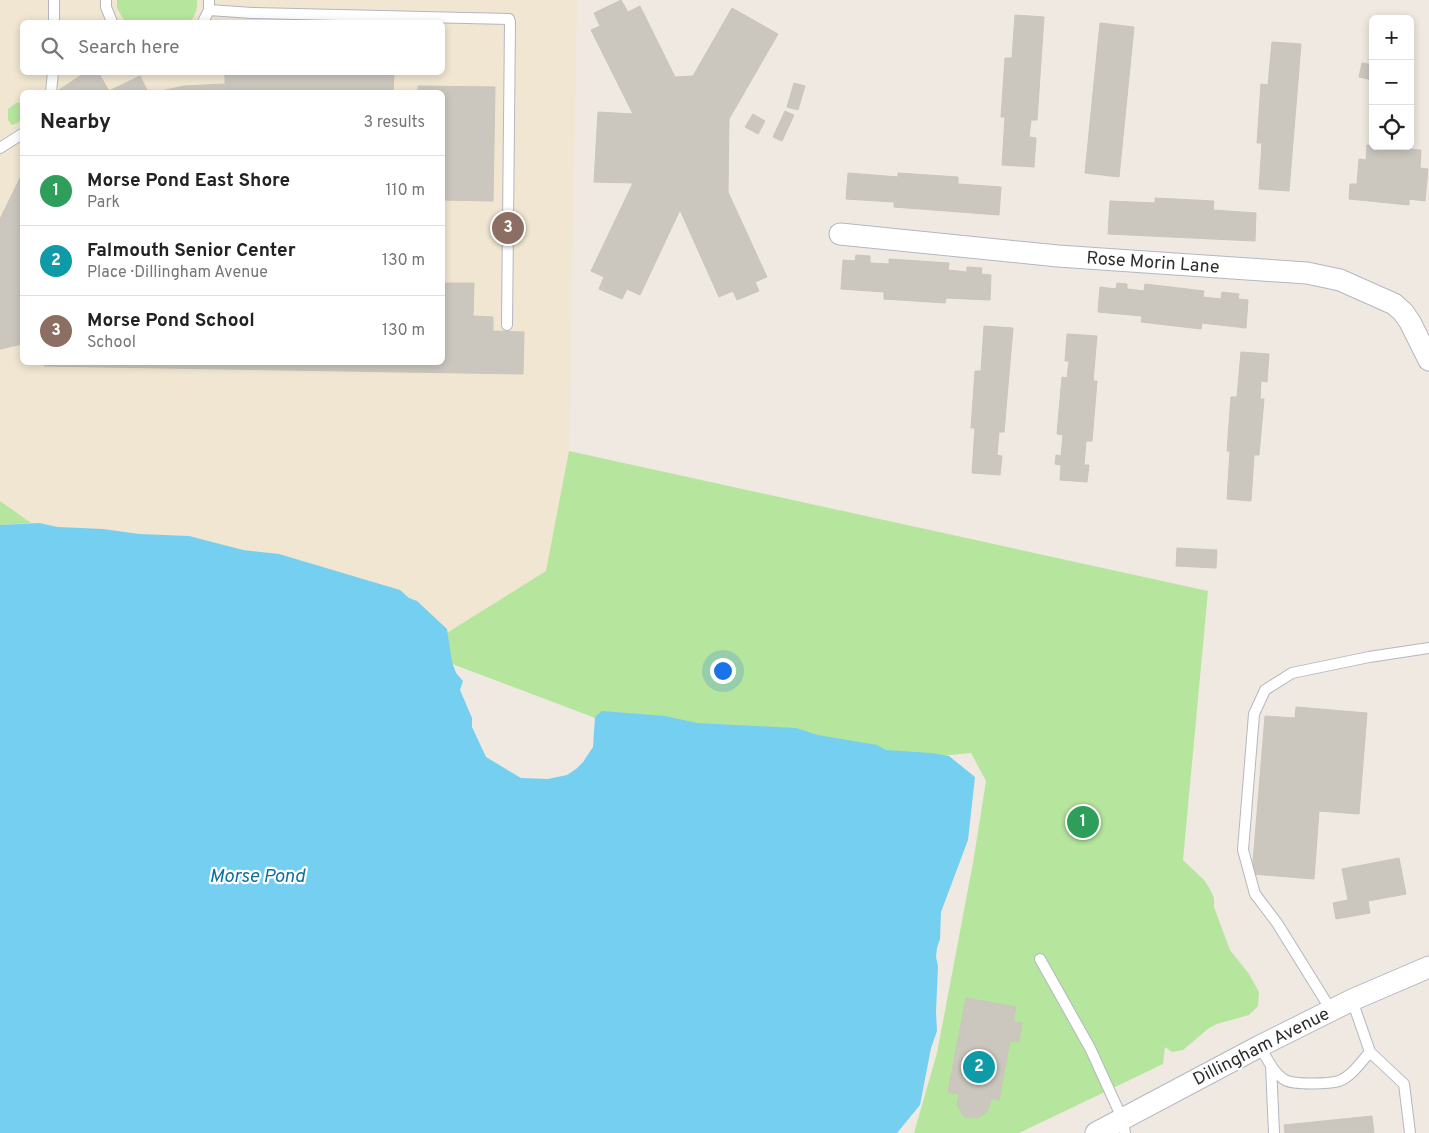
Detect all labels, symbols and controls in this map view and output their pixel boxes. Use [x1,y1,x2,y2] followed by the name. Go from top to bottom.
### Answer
[1369,15,1414,150] map controls
[1369,15,1414,60] button: +
[20,20,445,75] search box
[38,34,66,62] icon: search
[78,36,180,60] text: Search here
[1369,60,1414,105] button: −
[1369,105,1414,150] button: locate
[40,109,111,136] text: Nearby
[363,113,425,133] text: 3 results
[87,169,290,193] text: Morse Pond East Shore
[53,181,59,201] text: 1
[385,181,425,201] text: 110 m
[87,193,120,213] text: Park
[492,209,524,247] pin: 3
[87,239,296,263] text: Falmouth Senior Center
[1085,247,1220,280] street label: Rose Morin Lane
[51,251,61,271] text: 2
[382,251,425,271] text: 130 m
[87,263,268,283] text: Place · Dillingham Avenue
[87,309,255,333] text: Morse Pond School
[51,321,61,341] text: 3
[382,321,425,341] text: 130 m
[87,333,136,353] text: School
[710,658,736,684] your location
[1067,803,1099,841] pin: 1
[209,865,306,889] water label: Morse Pond
[1190,1003,1334,1092] street label: Dillingham Avenue
[963,1048,995,1086] pin: 2

